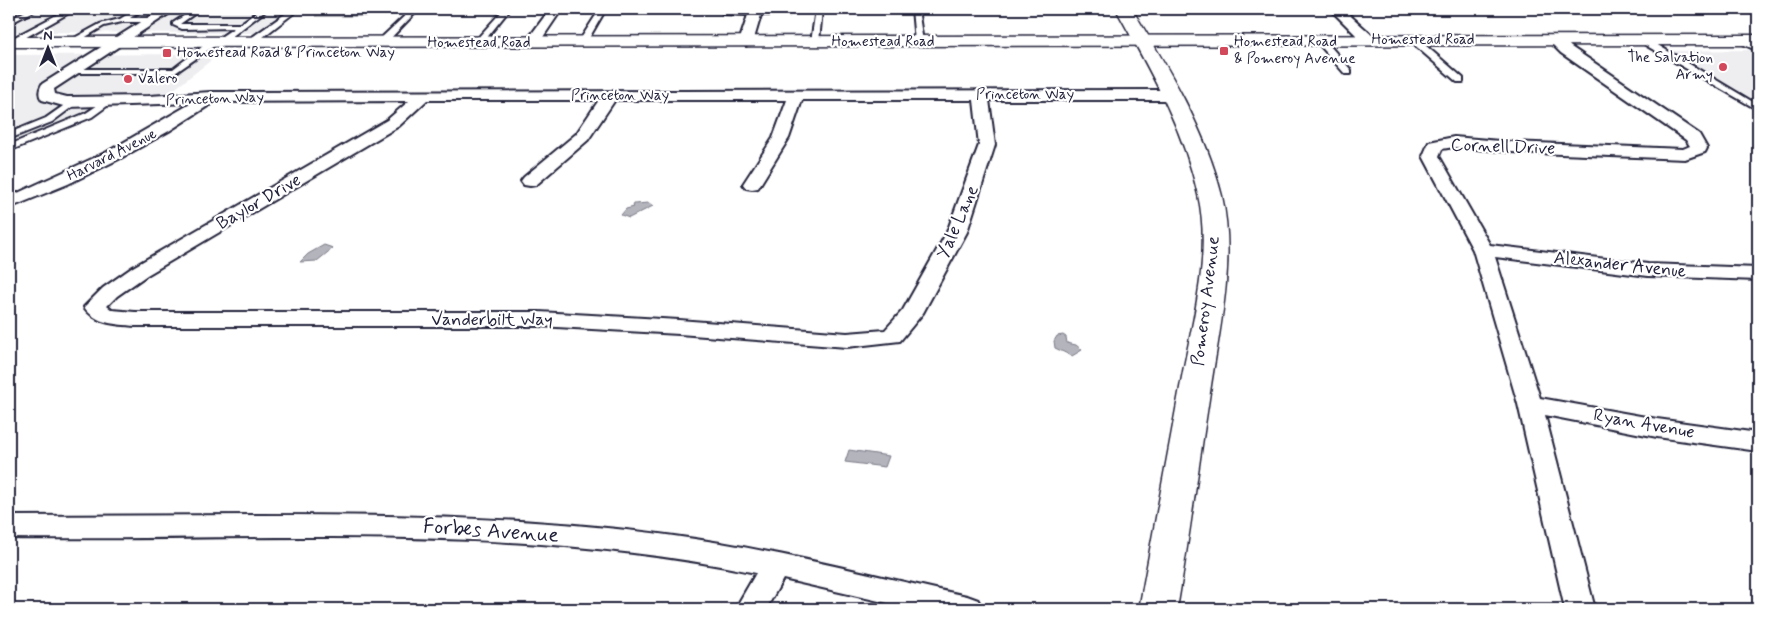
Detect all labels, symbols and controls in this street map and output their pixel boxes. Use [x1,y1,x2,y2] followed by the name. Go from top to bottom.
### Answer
[22,22,72,72] north arrow
[43,27,53,45] text: N
[1371,30,1475,50] street label: Homestead Road
[831,32,935,52] street label: Homestead Road
[1234,32,1356,69] place label: Homestead Road & Pomeroy Avenue
[427,33,531,53] street label: Homestead Road
[177,43,395,63] place label: Homestead Road & Princeton Way
[1218,45,1230,57] marker: Homestead Road & Pomeroy Avenue
[161,47,173,59] marker: Homestead Road & Princeton Way
[1627,48,1713,85] place label: The Salvation Army
[1717,61,1729,73] marker: The Salvation Army
[138,69,178,89] place label: Valero
[122,73,134,85] marker: Valero
[976,85,1074,105] street label: Princeton Way
[571,86,669,106] street label: Princeton Way
[166,87,265,111] street label: Princeton Way
[64,124,160,186] street label: Harvard Avenue
[1450,133,1556,161] street label: Cornell Drive
[212,168,306,236] street label: Baylor Drive
[931,181,985,263] street label: Yale Lane
[1186,235,1226,367] street label: Pomeroy Avenue
[1553,246,1687,284] street label: Alexander Avenue
[431,308,553,332] street label: Vanderbilt Way
[1592,403,1696,445] street label: Ryan Avenue
[422,512,560,550] street label: Forbes Avenue

